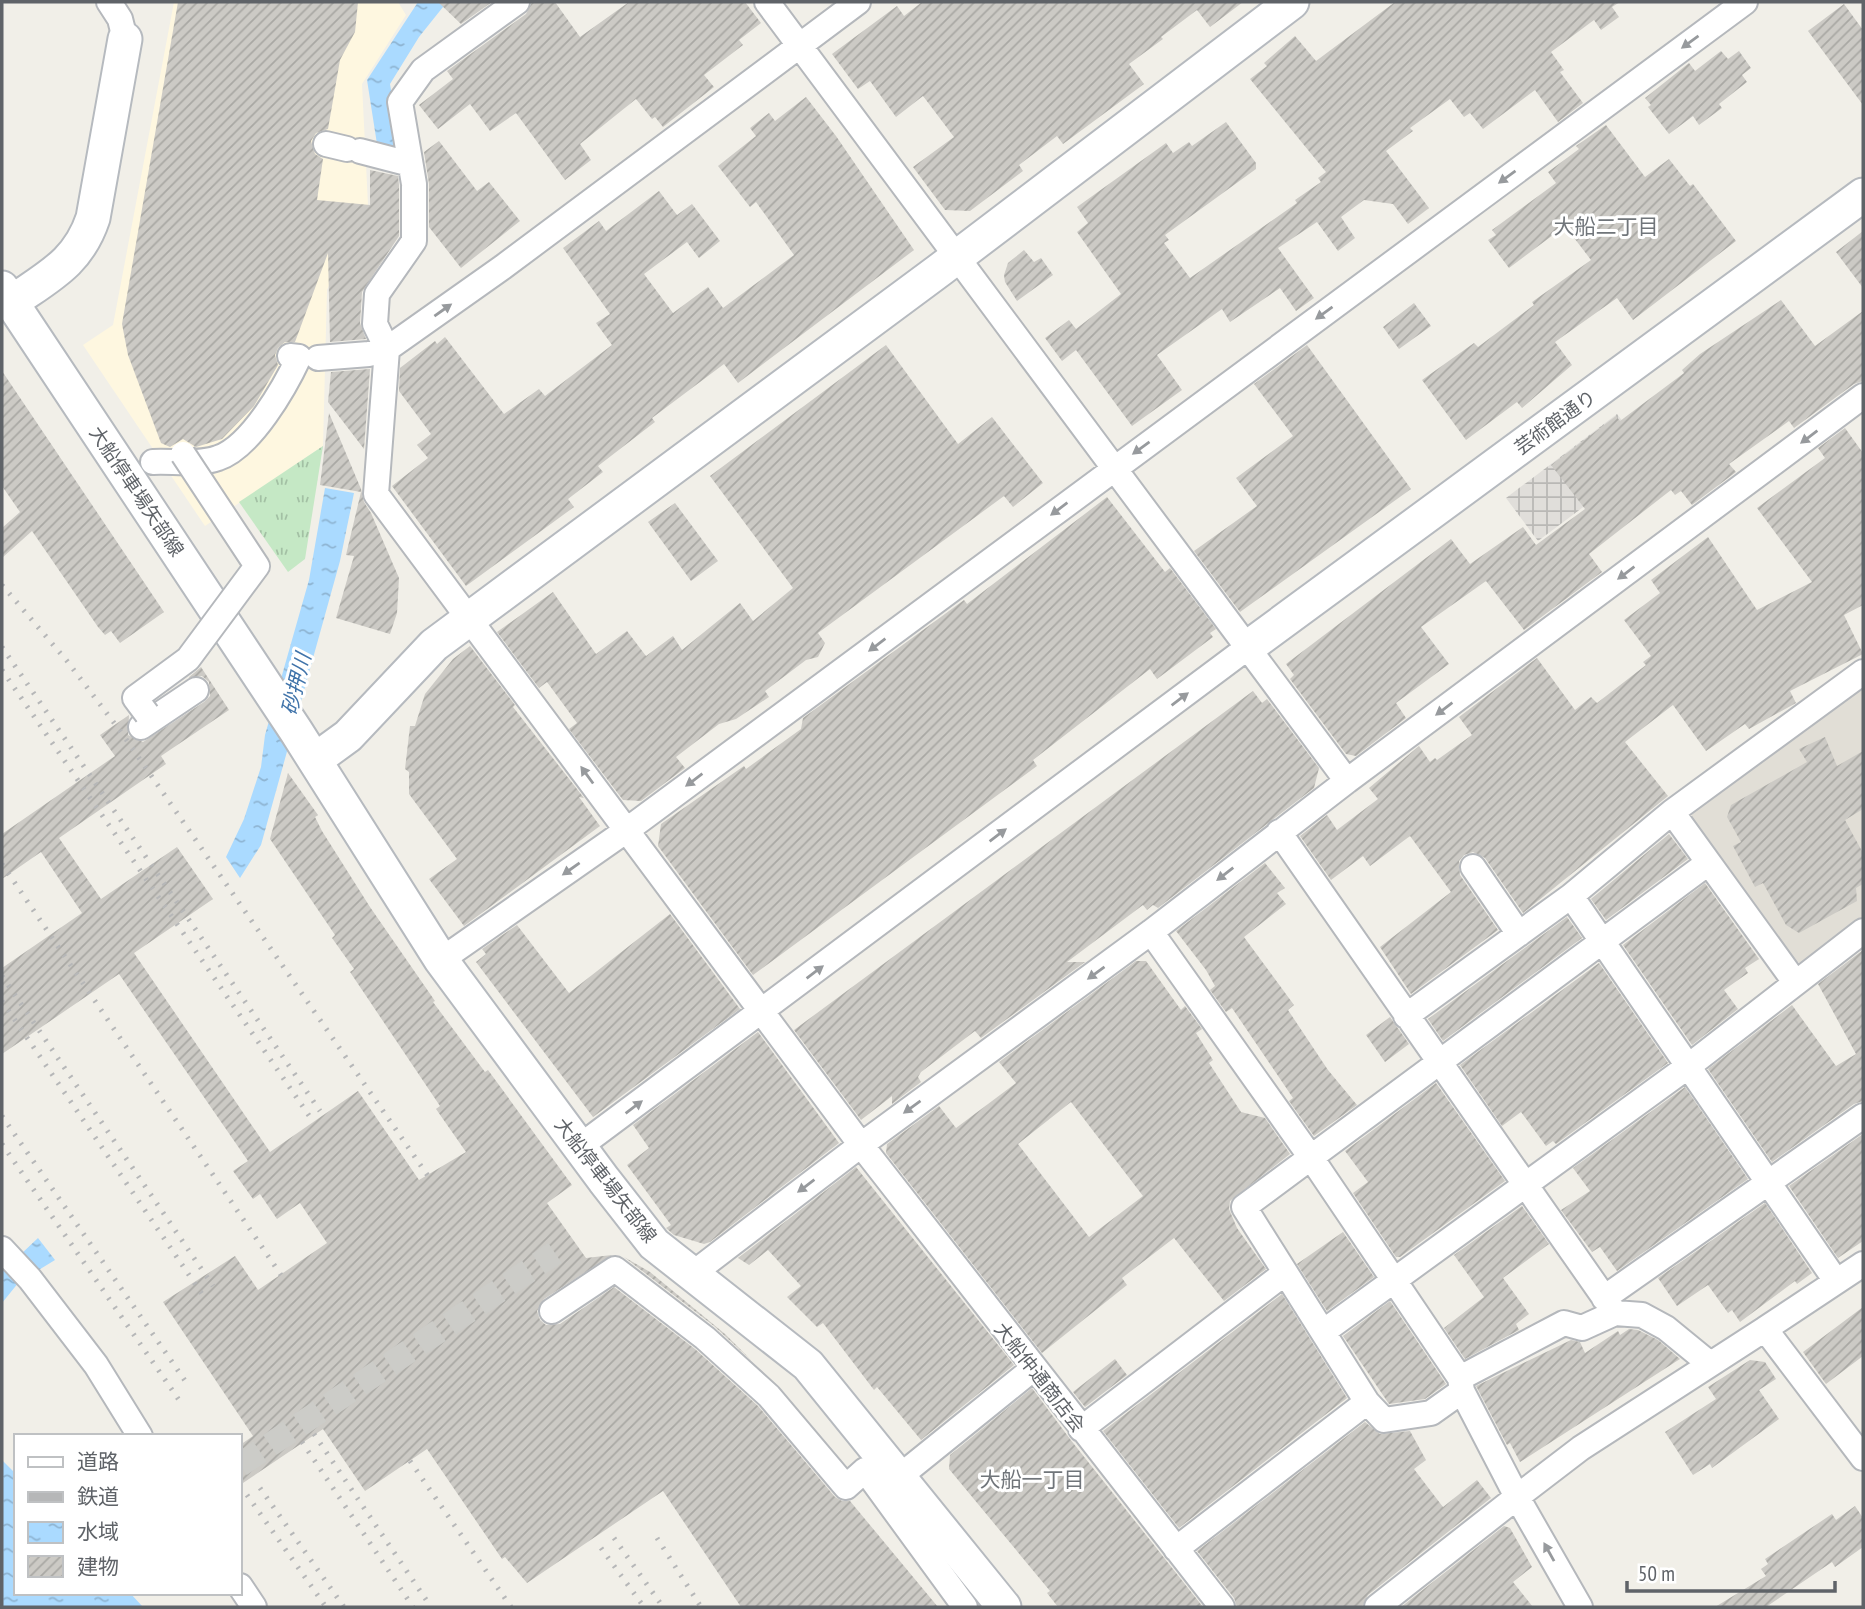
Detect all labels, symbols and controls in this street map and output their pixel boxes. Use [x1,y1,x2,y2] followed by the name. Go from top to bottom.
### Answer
[1681,35,1699,49] one-way arrow
[1498,170,1516,184] one-way arrow
[1554,213,1659,240] district label: 大船二丁目
[434,303,452,317] one-way arrow
[1315,305,1333,319] one-way arrow
[1510,384,1600,460] street label: 芸術館通り
[85,421,189,561] street label: 大船停車場矢部線
[1800,429,1818,444] one-way arrow
[1132,441,1150,455] one-way arrow
[1050,501,1068,515] one-way arrow
[1618,565,1636,580] one-way arrow
[868,637,886,652] one-way arrow
[275,648,317,718] water label: 砂押川
[1171,692,1189,706] one-way arrow
[1435,702,1453,716] one-way arrow
[580,766,594,784] one-way arrow
[685,773,703,787] one-way arrow
[988,828,1006,843] one-way arrow
[562,862,580,876] one-way arrow
[1217,866,1235,881] one-way arrow
[806,964,824,979] one-way arrow
[1087,965,1105,979] one-way arrow
[625,1100,643,1114] one-way arrow
[903,1100,922,1114] one-way arrow
[550,1113,662,1247] street label: 大船停車場矢部線
[797,1179,815,1193] one-way arrow
[990,1317,1090,1437] street label: 大船仲通商店会
[14,1434,242,1595] legend
[77,1448,119,1475] text: 道路
[980,1466,1085,1493] district label: 大船一丁目
[77,1483,119,1510] text: 鉄道
[77,1518,119,1545] text: 水域
[1543,1542,1555,1562] one-way arrow
[1627,1550,1835,1594] scale bar
[77,1553,119,1580] text: 建物
[1638,1560,1675,1587] text: 50 m

